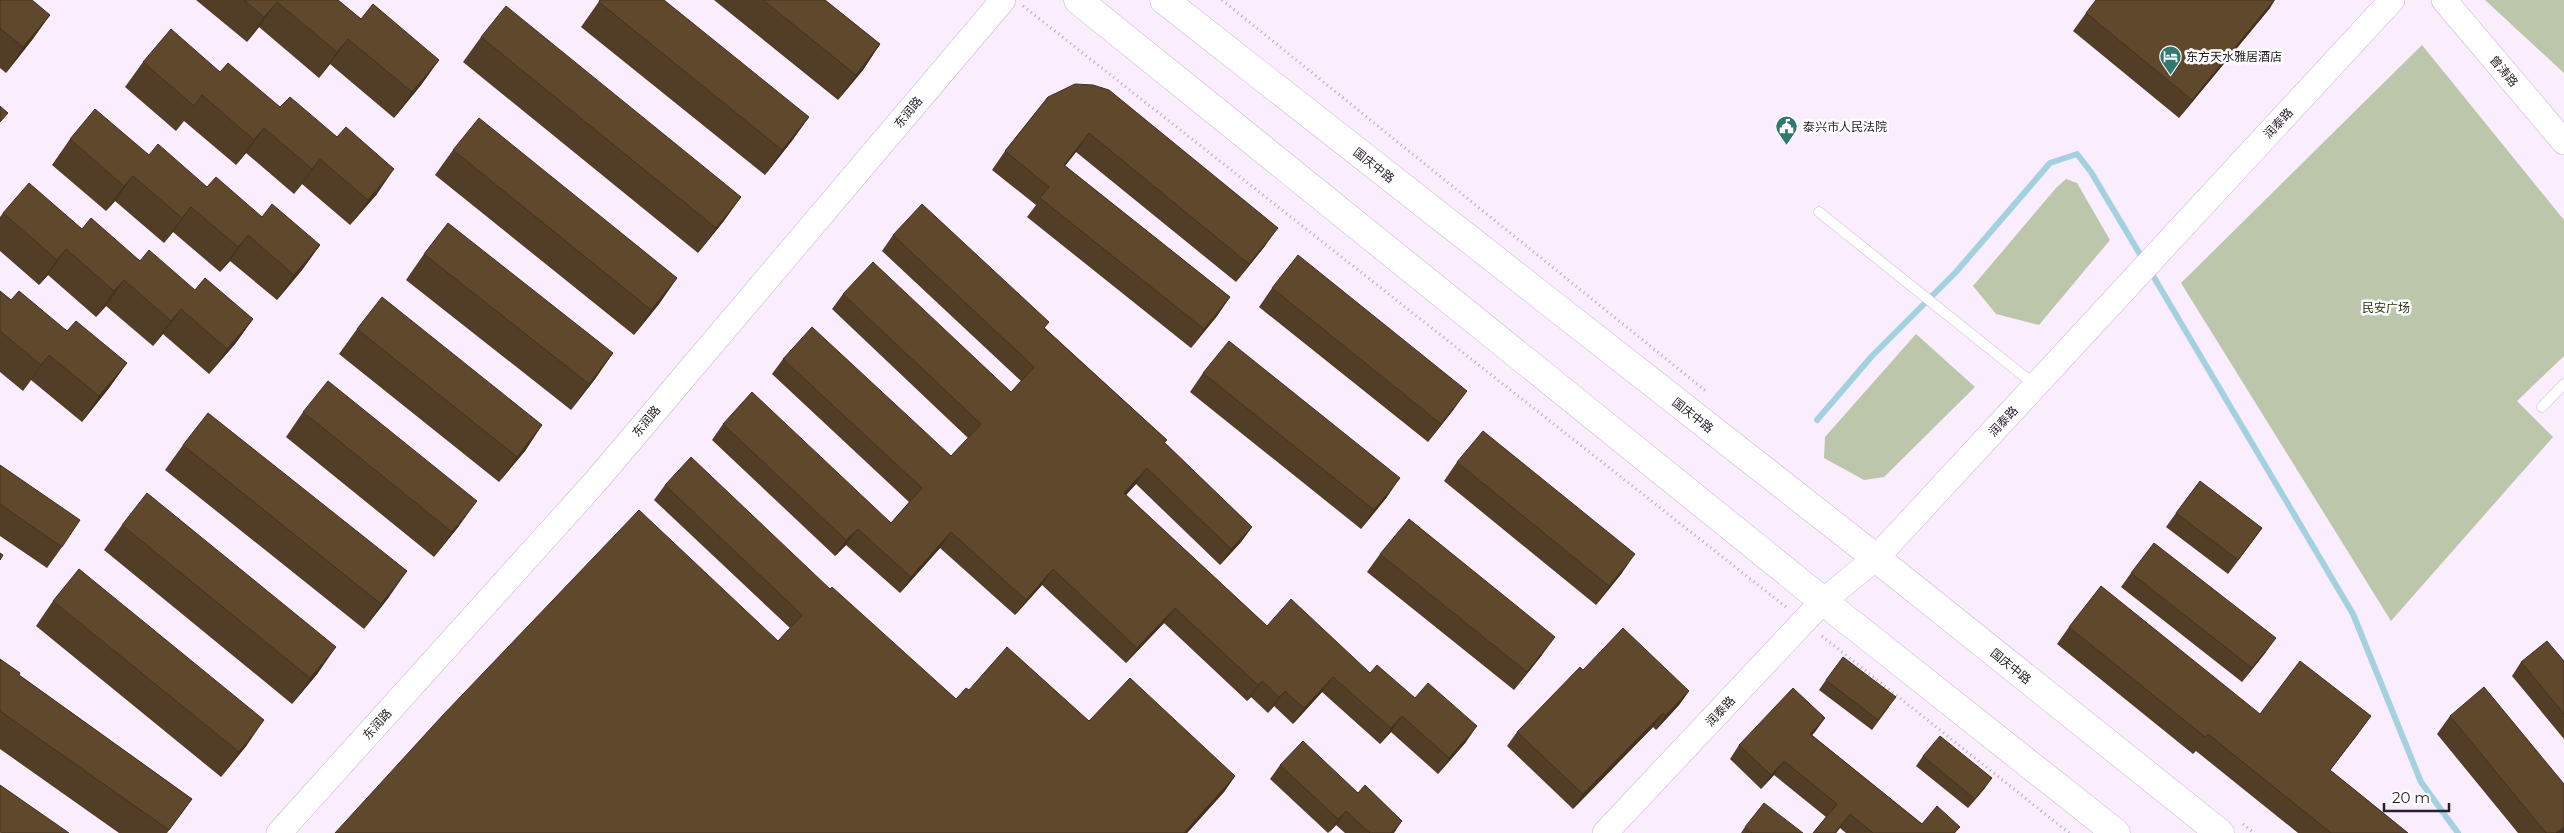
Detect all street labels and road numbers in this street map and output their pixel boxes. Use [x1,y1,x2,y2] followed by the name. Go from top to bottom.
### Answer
[2487,52,2521,90] street label: 曾涛路
[891,93,925,131] street label: 东润路
[2260,105,2296,141] street label: 润泰路
[1350,144,1398,186] street label: 国庆中路
[1669,394,1717,436] street label: 国庆中路
[629,402,663,440] street label: 东润路
[1985,403,2021,439] street label: 润泰路
[1988,645,2034,687] street label: 国庆中路
[1702,693,1738,729] street label: 润泰路
[359,706,395,742] street label: 东润路

